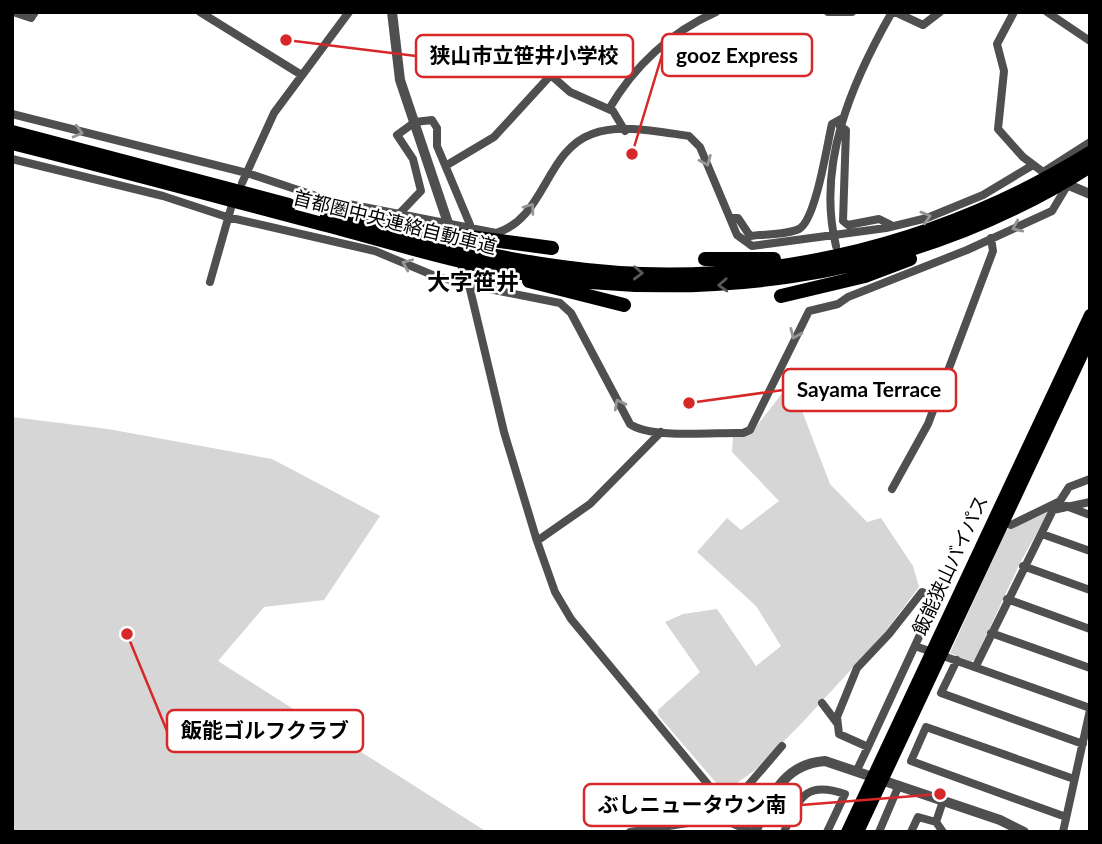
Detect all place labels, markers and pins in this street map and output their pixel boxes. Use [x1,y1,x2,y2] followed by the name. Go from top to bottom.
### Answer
[662,34,812,76] callout: gooz Express
[416,35,633,77] callout: 狭山市立笹井小学校
[783,369,956,411] callout: Sayama Terrace
[167,710,363,752] callout: 飯能ゴルフクラブ
[584,784,801,826] callout: ぶしニュータウン南

